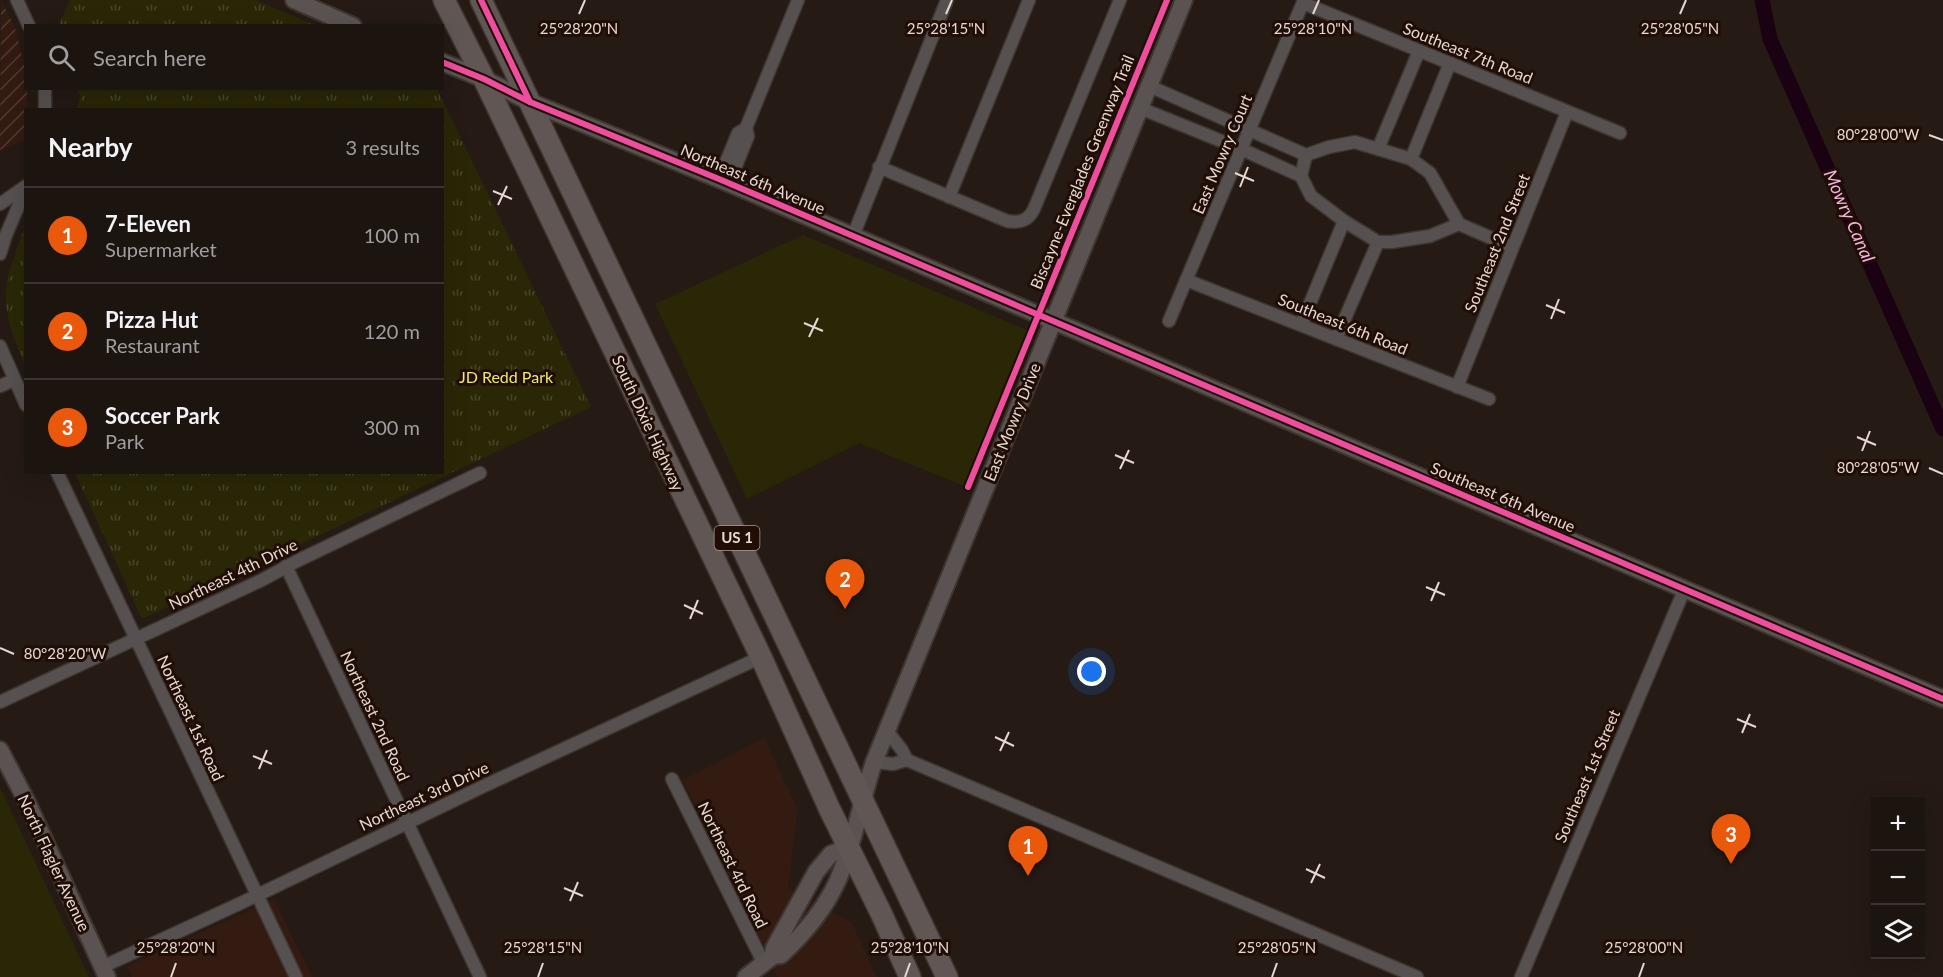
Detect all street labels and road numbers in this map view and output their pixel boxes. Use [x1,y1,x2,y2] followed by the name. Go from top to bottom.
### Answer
[1401,18,1536,87] street label: Southeast 7th Road
[1026,52,1137,292] street label: Biscayne-Everglades Greenway Trail
[1188,91,1255,216] street label: East Mowry Court
[678,139,828,218] street label: Northeast 6th Avenue
[1460,170,1533,315] street label: Southeast 2nd Street
[1276,289,1411,358] street label: Southeast 6th Road
[609,352,688,494] street label: South Dixie Highway
[979,360,1044,484] street label: East Mowry Drive
[1428,458,1578,536] street label: Southeast 6th Avenue
[714,526,760,550] road number: US 1
[165,534,300,613] street label: Northeast 4th Drive
[337,648,414,784] street label: Northeast 2nd Road
[154,652,229,784] street label: Northeast 1st Road
[1550,706,1623,845] street label: Southeast 1st Street
[356,757,492,834] street label: Northeast 3rd Drive
[14,791,95,934] street label: North Flagler Avenue
[695,799,772,931] street label: Northeast 4rd Road

